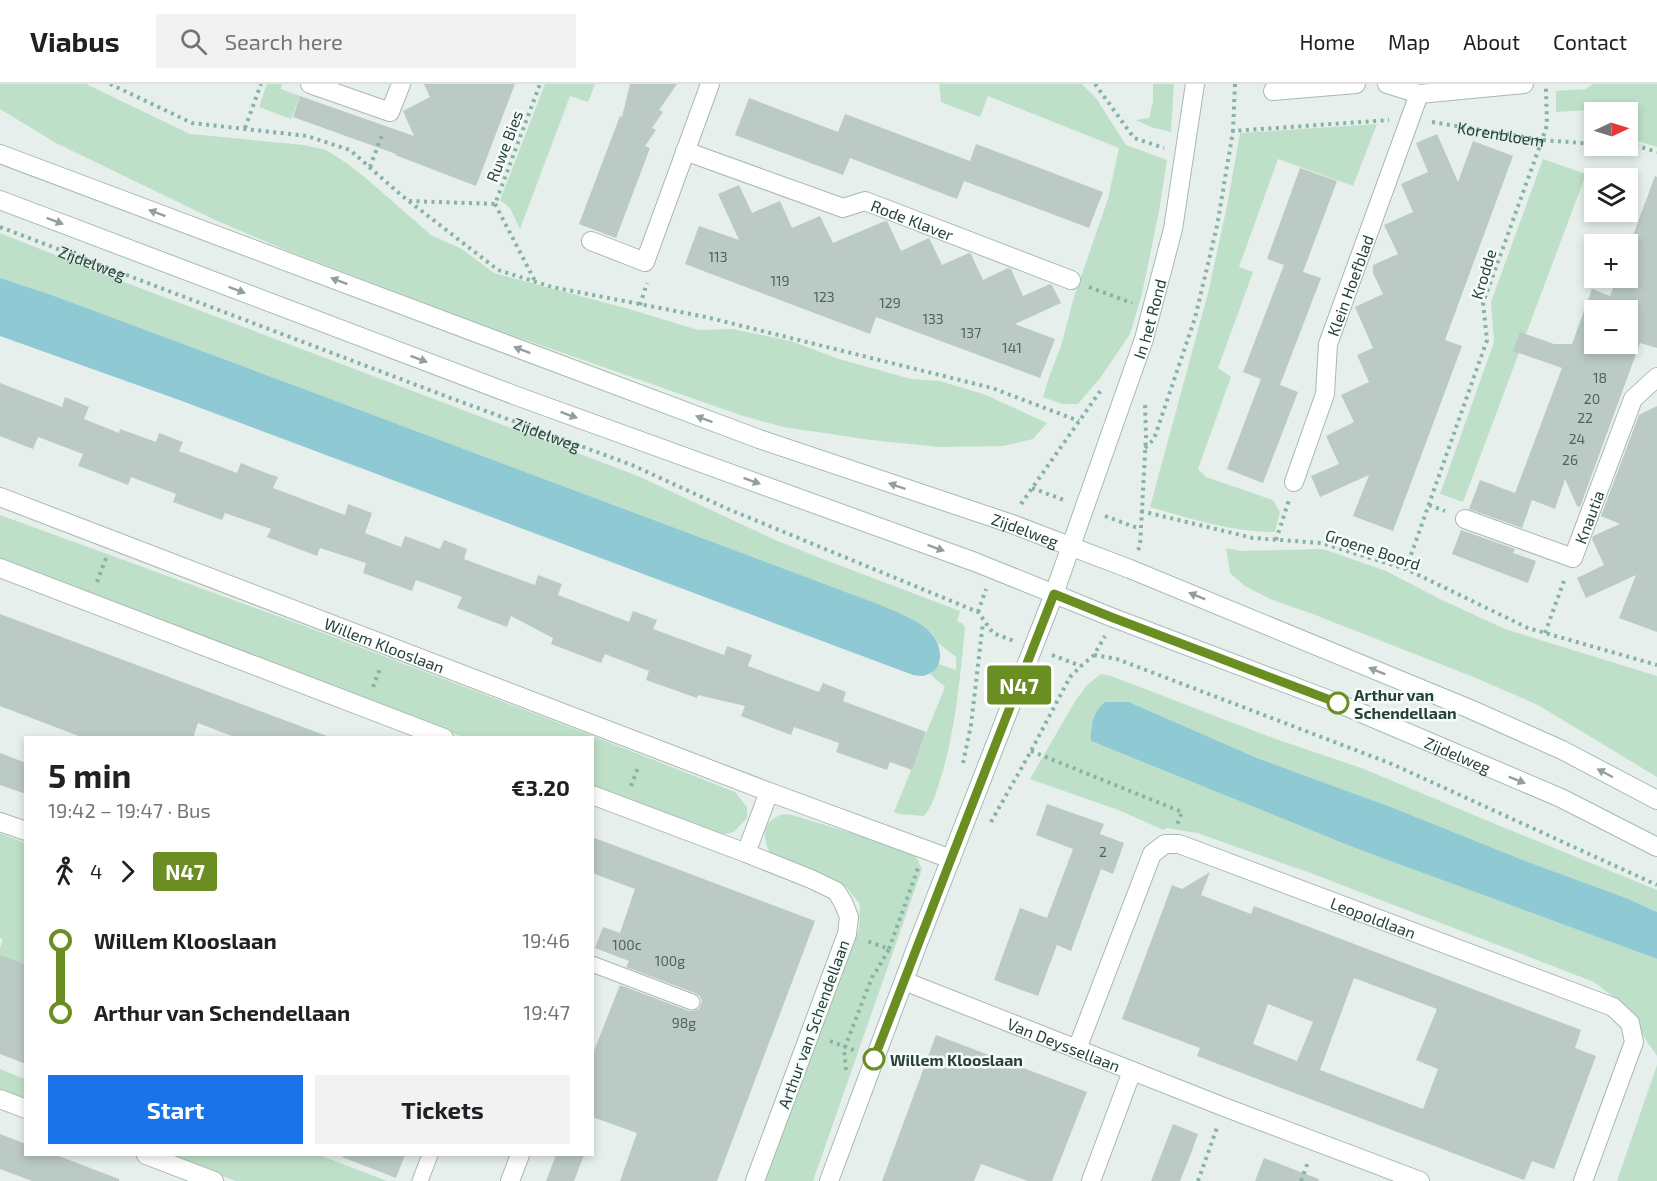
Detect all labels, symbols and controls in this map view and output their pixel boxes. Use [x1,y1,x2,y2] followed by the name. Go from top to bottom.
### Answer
[156,14,576,68] search box
[30,24,120,58] text: Viabus
[177,25,210,58] icon: search
[225,28,343,54] text: Search here
[1299,29,1355,54] text: Home
[1388,29,1430,54] text: Map
[1463,29,1520,54] text: About
[1553,29,1627,54] text: Contact
[1584,102,1638,156] north arrow
[1584,102,1638,354] map controls
[482,108,526,184] street label: Ruwe Bies
[1456,117,1546,150] street label: Korenbloem
[1584,168,1638,222] button: layers
[869,195,957,244] street label: Rode Klaver
[148,207,166,217] one-way arrow
[46,216,64,226] one-way arrow
[1322,232,1376,338] street label: Klein Hoefblad
[1584,234,1638,288] button: +
[56,241,129,283] street label: Zijdelweg
[1466,247,1500,301] street label: Krodde
[709,248,727,265] house number: 113
[770,272,790,289] house number: 119
[330,276,348,286] one-way arrow
[1128,277,1169,361] street label: In het Rond
[228,286,246,295] one-way arrow
[813,288,835,305] house number: 123
[879,294,901,311] house number: 129
[1584,300,1638,354] button: −
[922,310,944,327] house number: 133
[961,324,981,341] house number: 137
[1002,339,1022,356] house number: 141
[513,345,531,354] one-way arrow
[410,355,428,365] one-way arrow
[1593,369,1607,386] house number: 18
[1584,390,1600,407] house number: 20
[1577,409,1593,426] house number: 22
[560,411,578,421] one-way arrow
[511,413,583,455] street label: Zijdelweg
[695,413,713,423] one-way arrow
[1569,430,1585,447] house number: 24
[1562,451,1578,468] house number: 26
[743,477,761,487] one-way arrow
[888,480,906,490] one-way arrow
[1570,487,1607,546] street label: Knautia
[989,508,1062,550] street label: Zijdelweg
[1323,525,1423,573] street label: Groene Boord
[927,543,945,553] one-way arrow
[1188,591,1206,600] one-way arrow
[322,613,447,676] street label: Willem Klooslaan
[984,666,1054,704] line badge: N47
[1368,666,1386,676] one-way arrow
[999,673,1039,698] text: N47
[1354,685,1457,722] place label: Arthur van Schendellaan
[1327,692,1349,714] marker: Arthur van Schendellaan
[1422,732,1494,777] street label: Zijdelweg
[48,755,131,795] text: 5 min
[1597,768,1614,778] one-way arrow
[511,774,570,800] text: €3.20
[1509,775,1527,785] one-way arrow
[48,798,211,822] text: 19:42 – 19:47 · Bus
[1099,843,1107,860] house number: 2
[48,855,81,888] icon: walk
[111,855,144,888] icon: forward
[90,859,102,883] text: 4
[165,859,205,884] text: N47
[1328,892,1419,942] street label: Leopoldlaan
[94,927,277,953] text: Willem Klooslaan
[522,928,570,952] text: 19:46
[612,936,642,953] house number: 100c
[774,937,852,1111] street label: Arthur van Schendellaan
[655,952,685,969] house number: 100g
[94,999,350,1025] text: Arthur van Schendellaan
[523,1000,570,1024] text: 19:47
[1005,1013,1123,1075] street label: Van Deyssellaan
[672,1014,696,1031] house number: 98g
[863,1048,885,1070] marker: Willem Klooslaan
[890,1050,1023,1069] place label: Willem Klooslaan
[48,1075,303,1144] button: Start
[315,1075,570,1144] button: Tickets

